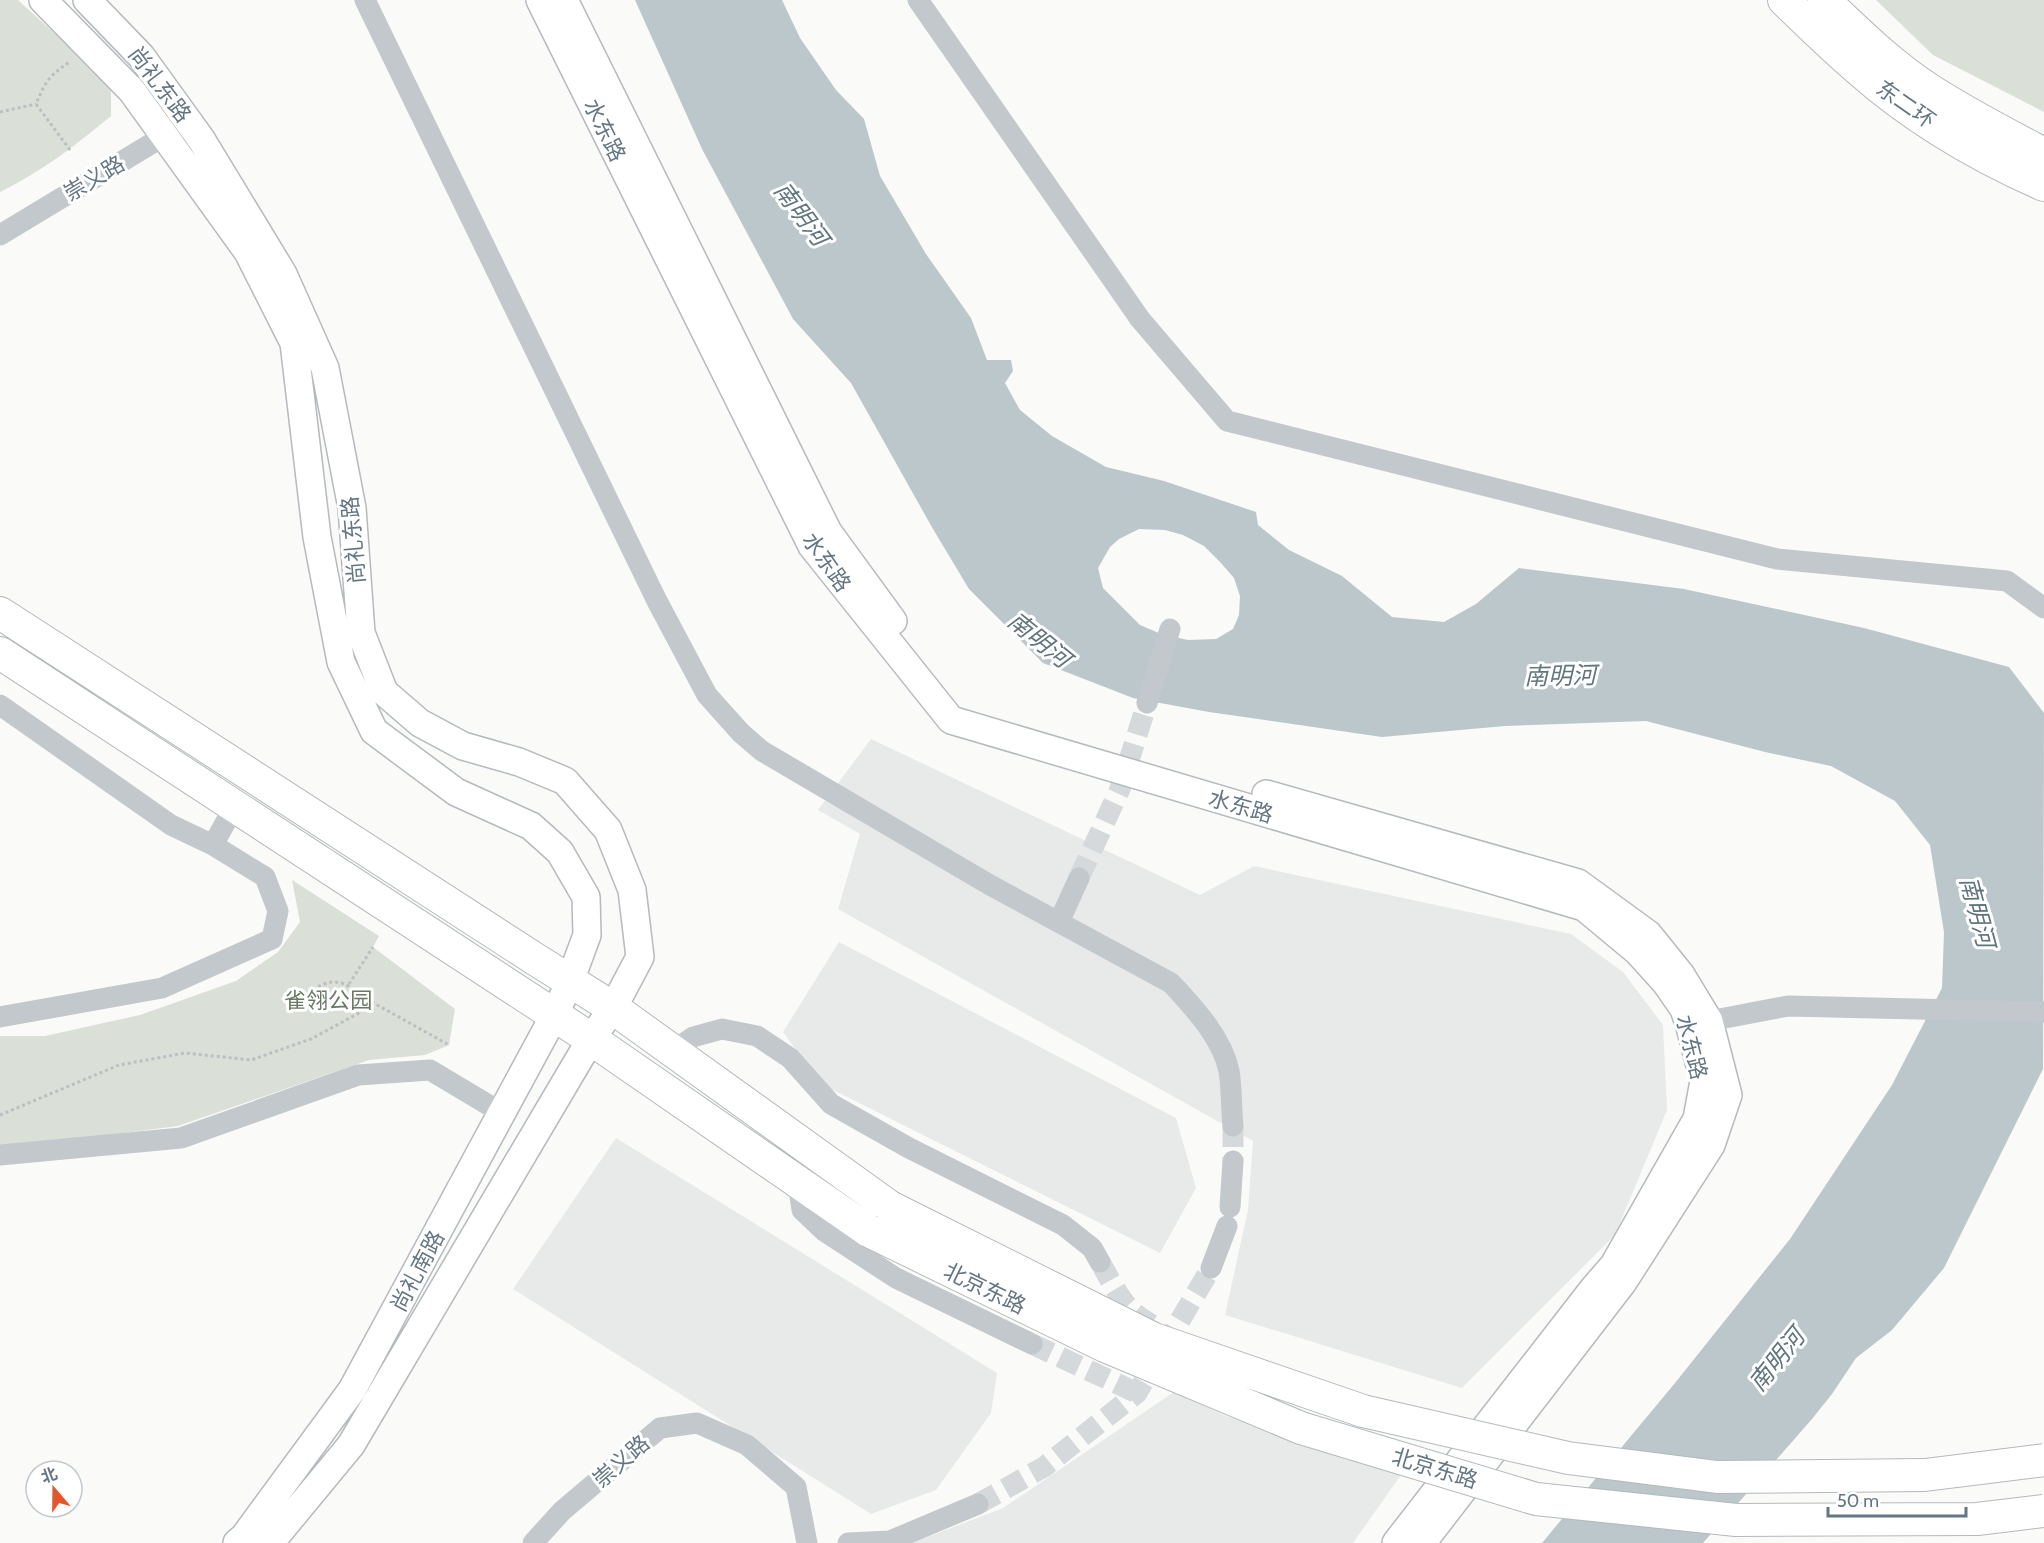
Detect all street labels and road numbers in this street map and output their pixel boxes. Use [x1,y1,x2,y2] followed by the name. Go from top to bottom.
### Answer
[122,41,197,128] street label: 尚礼东路
[1871,74,1940,134] street label: 东二环
[578,95,631,166] street label: 水东路
[59,150,130,207] street label: 崇义路
[336,495,371,585] street label: 尚礼东路
[797,528,857,597] street label: 水东路
[1205,784,1276,829] street label: 水东路
[1670,1012,1713,1082] street label: 水东路
[385,1226,450,1316] street label: 尚礼南路
[939,1257,1030,1320] street label: 北京东路
[588,1430,655,1493] street label: 崇义路
[1389,1443,1481,1494] street label: 北京东路

